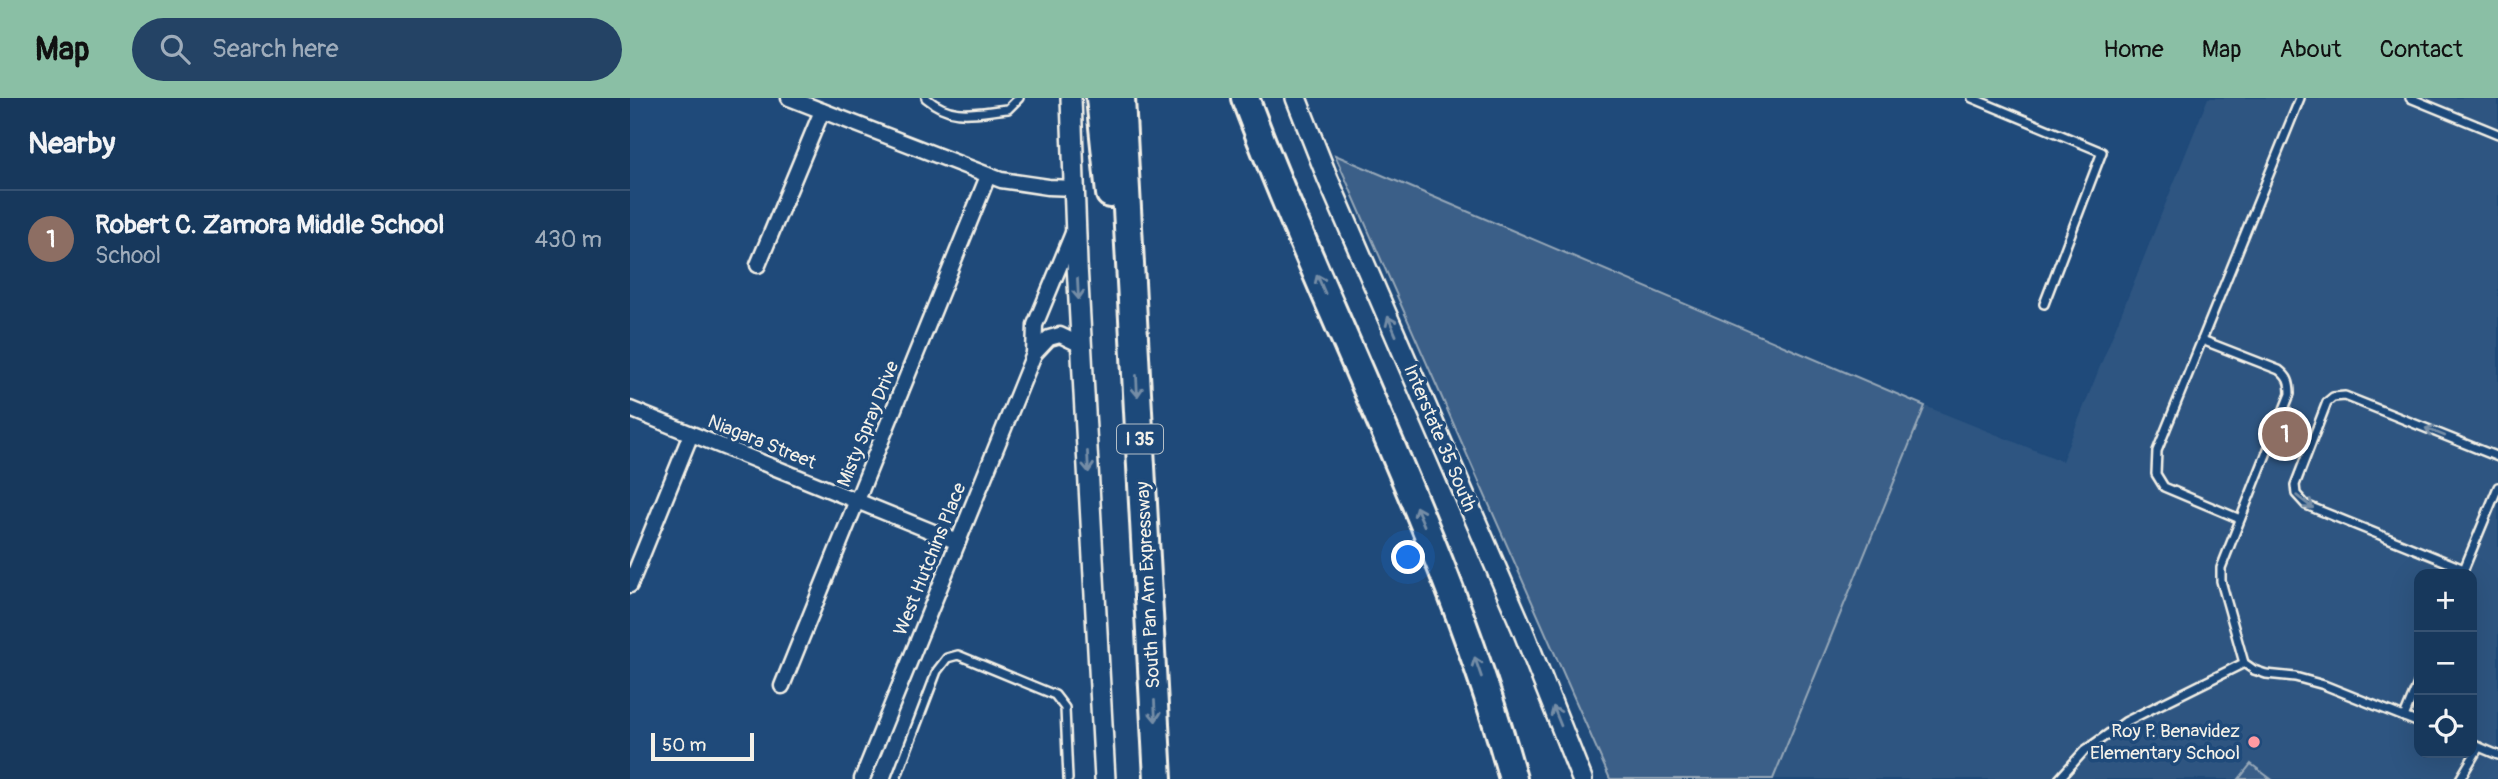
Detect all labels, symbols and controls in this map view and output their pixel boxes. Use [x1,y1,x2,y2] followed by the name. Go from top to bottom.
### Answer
[132,18,622,81] search box
[35,29,90,70] text: Map
[156,30,194,68] icon: search
[212,33,339,65] text: Search here
[2103,35,2164,64] text: Home
[2202,35,2242,64] text: Map
[2280,35,2342,64] text: About
[2380,35,2463,64] text: Contact
[28,125,115,162] text: Nearby
[95,209,444,241] text: Robert C. Zamora Middle School
[47,225,56,254] text: 1
[535,225,602,254] text: 430 m
[95,241,161,270] text: School
[1314,273,1327,295] one-way arrow
[1072,277,1085,300] one-way arrow
[1385,315,1398,337] one-way arrow
[832,357,904,491] street label: Misty Spray Drive
[1398,361,1482,515] street label: Interstate 35 South
[1130,375,1143,398] one-way arrow
[2262,408,2308,460] pin: 1
[704,409,820,475] street label: Niagara Street
[1117,424,1163,454] road number: I 35
[2424,424,2446,437] one-way arrow
[1081,450,1094,473] one-way arrow
[888,478,972,639] street label: West Hutchins Place
[1131,481,1165,689] street label: South Pan Am Expressway
[2296,494,2315,509] one-way arrow
[1412,505,1425,527] one-way arrow
[1391,540,1425,574] your location
[2414,569,2477,758] map controls
[2414,569,2477,632] button: +
[2414,632,2477,695] button: −
[1471,657,1483,679] one-way arrow
[2414,695,2477,758] button: locate
[1148,700,1161,723] one-way arrow
[1550,705,1563,727] one-way arrow
[2090,719,2240,765] place label: Roy P. Benavidez Elementary School
[651,730,754,762] scale bar
[662,733,706,757] text: 50 m
[2246,734,2262,750] marker: Roy P. Benavidez Elementary School

